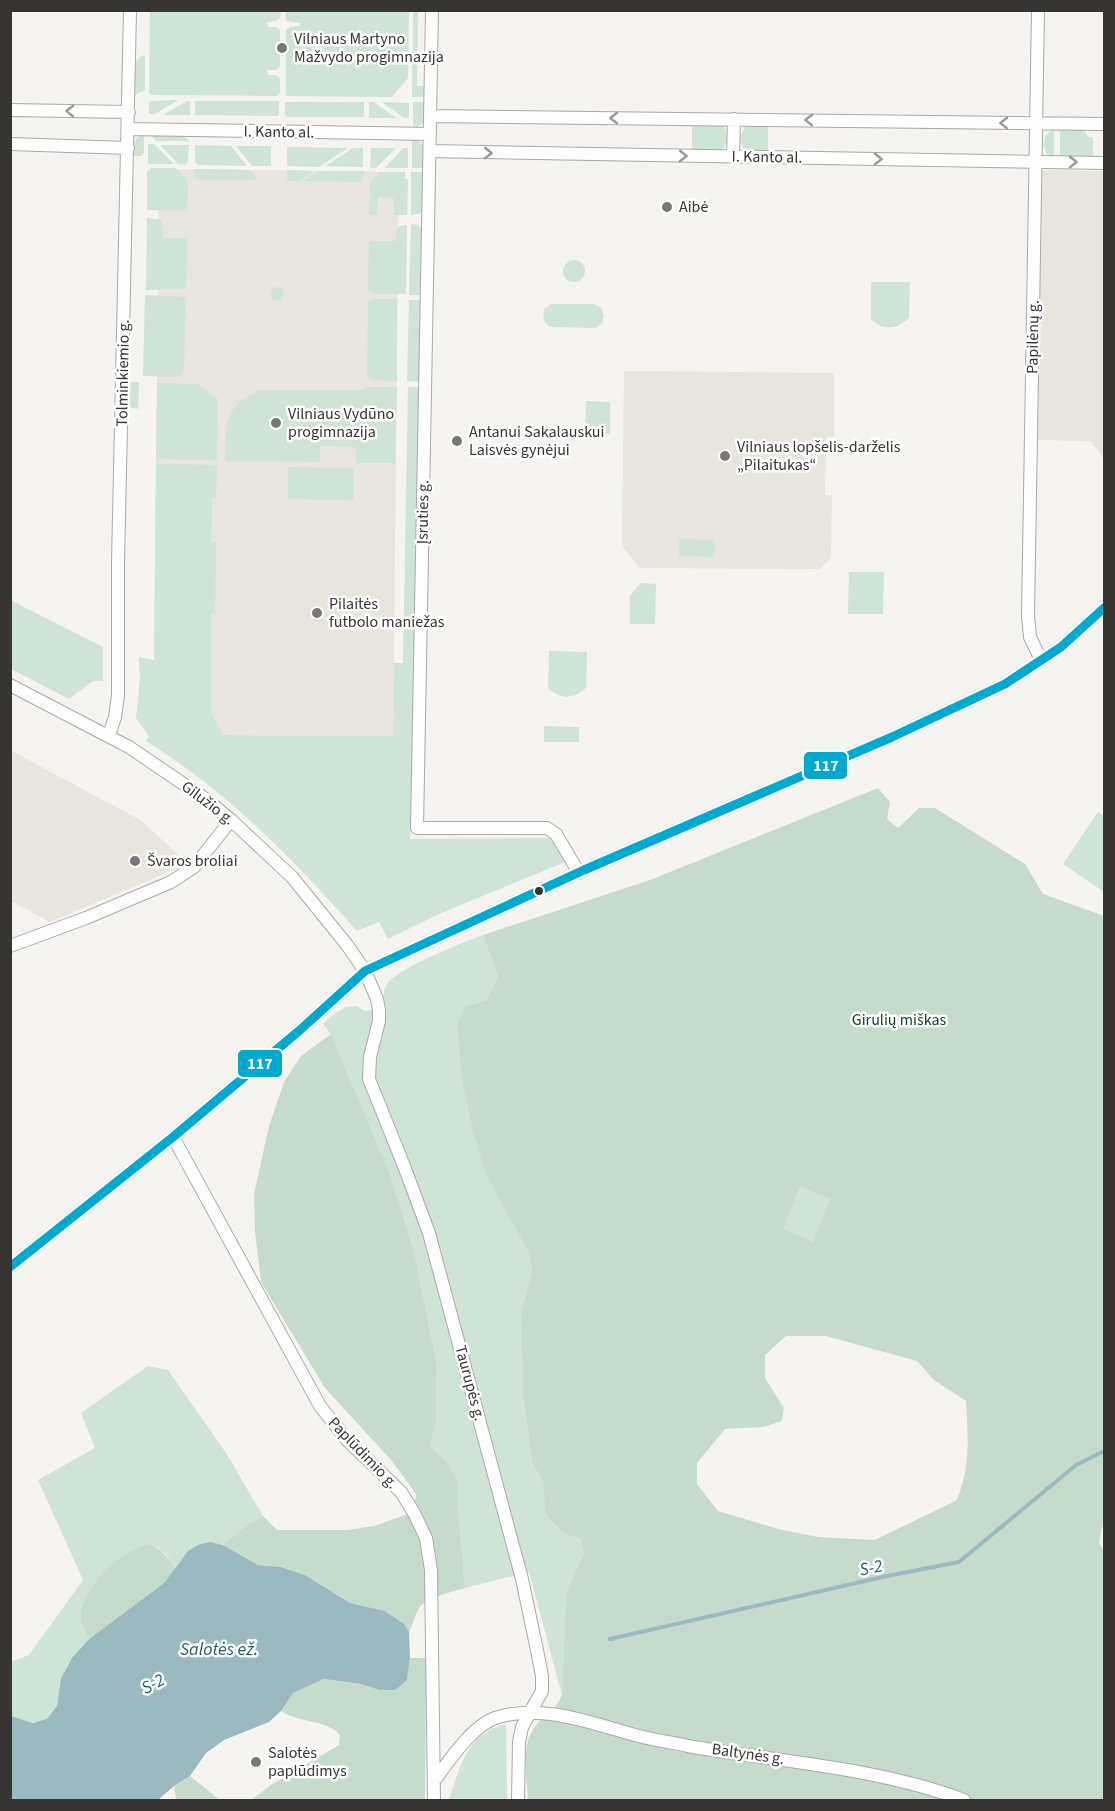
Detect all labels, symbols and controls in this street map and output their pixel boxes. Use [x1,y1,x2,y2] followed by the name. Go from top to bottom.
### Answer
[294,28,444,68] place label: Vilniaus Martyno Mažvydo progimnazija
[275,41,289,55] marker: Vilniaus Martyno Mažvydo progimnazija
[66,104,75,117] one-way arrow
[610,111,619,124] one-way arrow
[805,114,814,126] one-way arrow
[1000,117,1009,129] one-way arrow
[243,120,315,144] street label: I. Kanto al.
[731,145,803,169] street label: I. Kanto al.
[484,146,493,159] one-way arrow
[679,150,688,162] one-way arrow
[874,153,883,166] one-way arrow
[1069,156,1078,169] one-way arrow
[679,196,708,218] place label: Aibė
[660,200,674,214] marker: Aibė
[1021,300,1045,374] street label: Papilėnų g.
[111,319,135,427] street label: Tolminkiemio g.
[288,403,394,443] place label: Vilniaus Vydūno progimnazija
[269,416,283,430] marker: Vilniaus Vydūno progimnazija
[469,421,605,461] place label: Antanui Sakalauskui Laisvės gynėjui
[450,434,464,448] marker: Antanui Sakalauskui Laisvės gynėjui
[737,436,901,476] place label: Vilniaus lopšelis-darželis „Pilaitukas“
[718,449,732,463] marker: Vilniaus lopšelis-darželis „Pilaitukas“
[411,480,435,544] street label: Įsruties g.
[329,593,445,633] place label: Pilaitės futbolo maniežas
[310,606,324,620] marker: Pilaitės futbolo maniežas
[803,751,848,780] line badge: 117
[813,755,839,777] text: 117
[177,776,239,830] street label: Gilužio g.
[147,850,238,872] place label: Švaros broliai
[128,854,142,868] marker: Švaros broliai
[533,885,545,897] unlabelled marker
[852,1009,947,1031] park label: Girulių miškas
[237,1049,283,1078] line badge: 117
[247,1053,273,1075] text: 117
[449,1343,491,1423] street label: Taurupės g.
[323,1412,403,1494] street label: Paplūdimio g.
[857,1553,885,1583] water label: S-2
[180,1637,258,1662] water label: Salotės ež.
[137,1667,169,1701] water label: S-2
[710,1738,786,1770] street label: Baltynės g.
[268,1742,347,1782] place label: Salotės paplūdimys
[249,1755,263,1769] marker: Salotės paplūdimys

